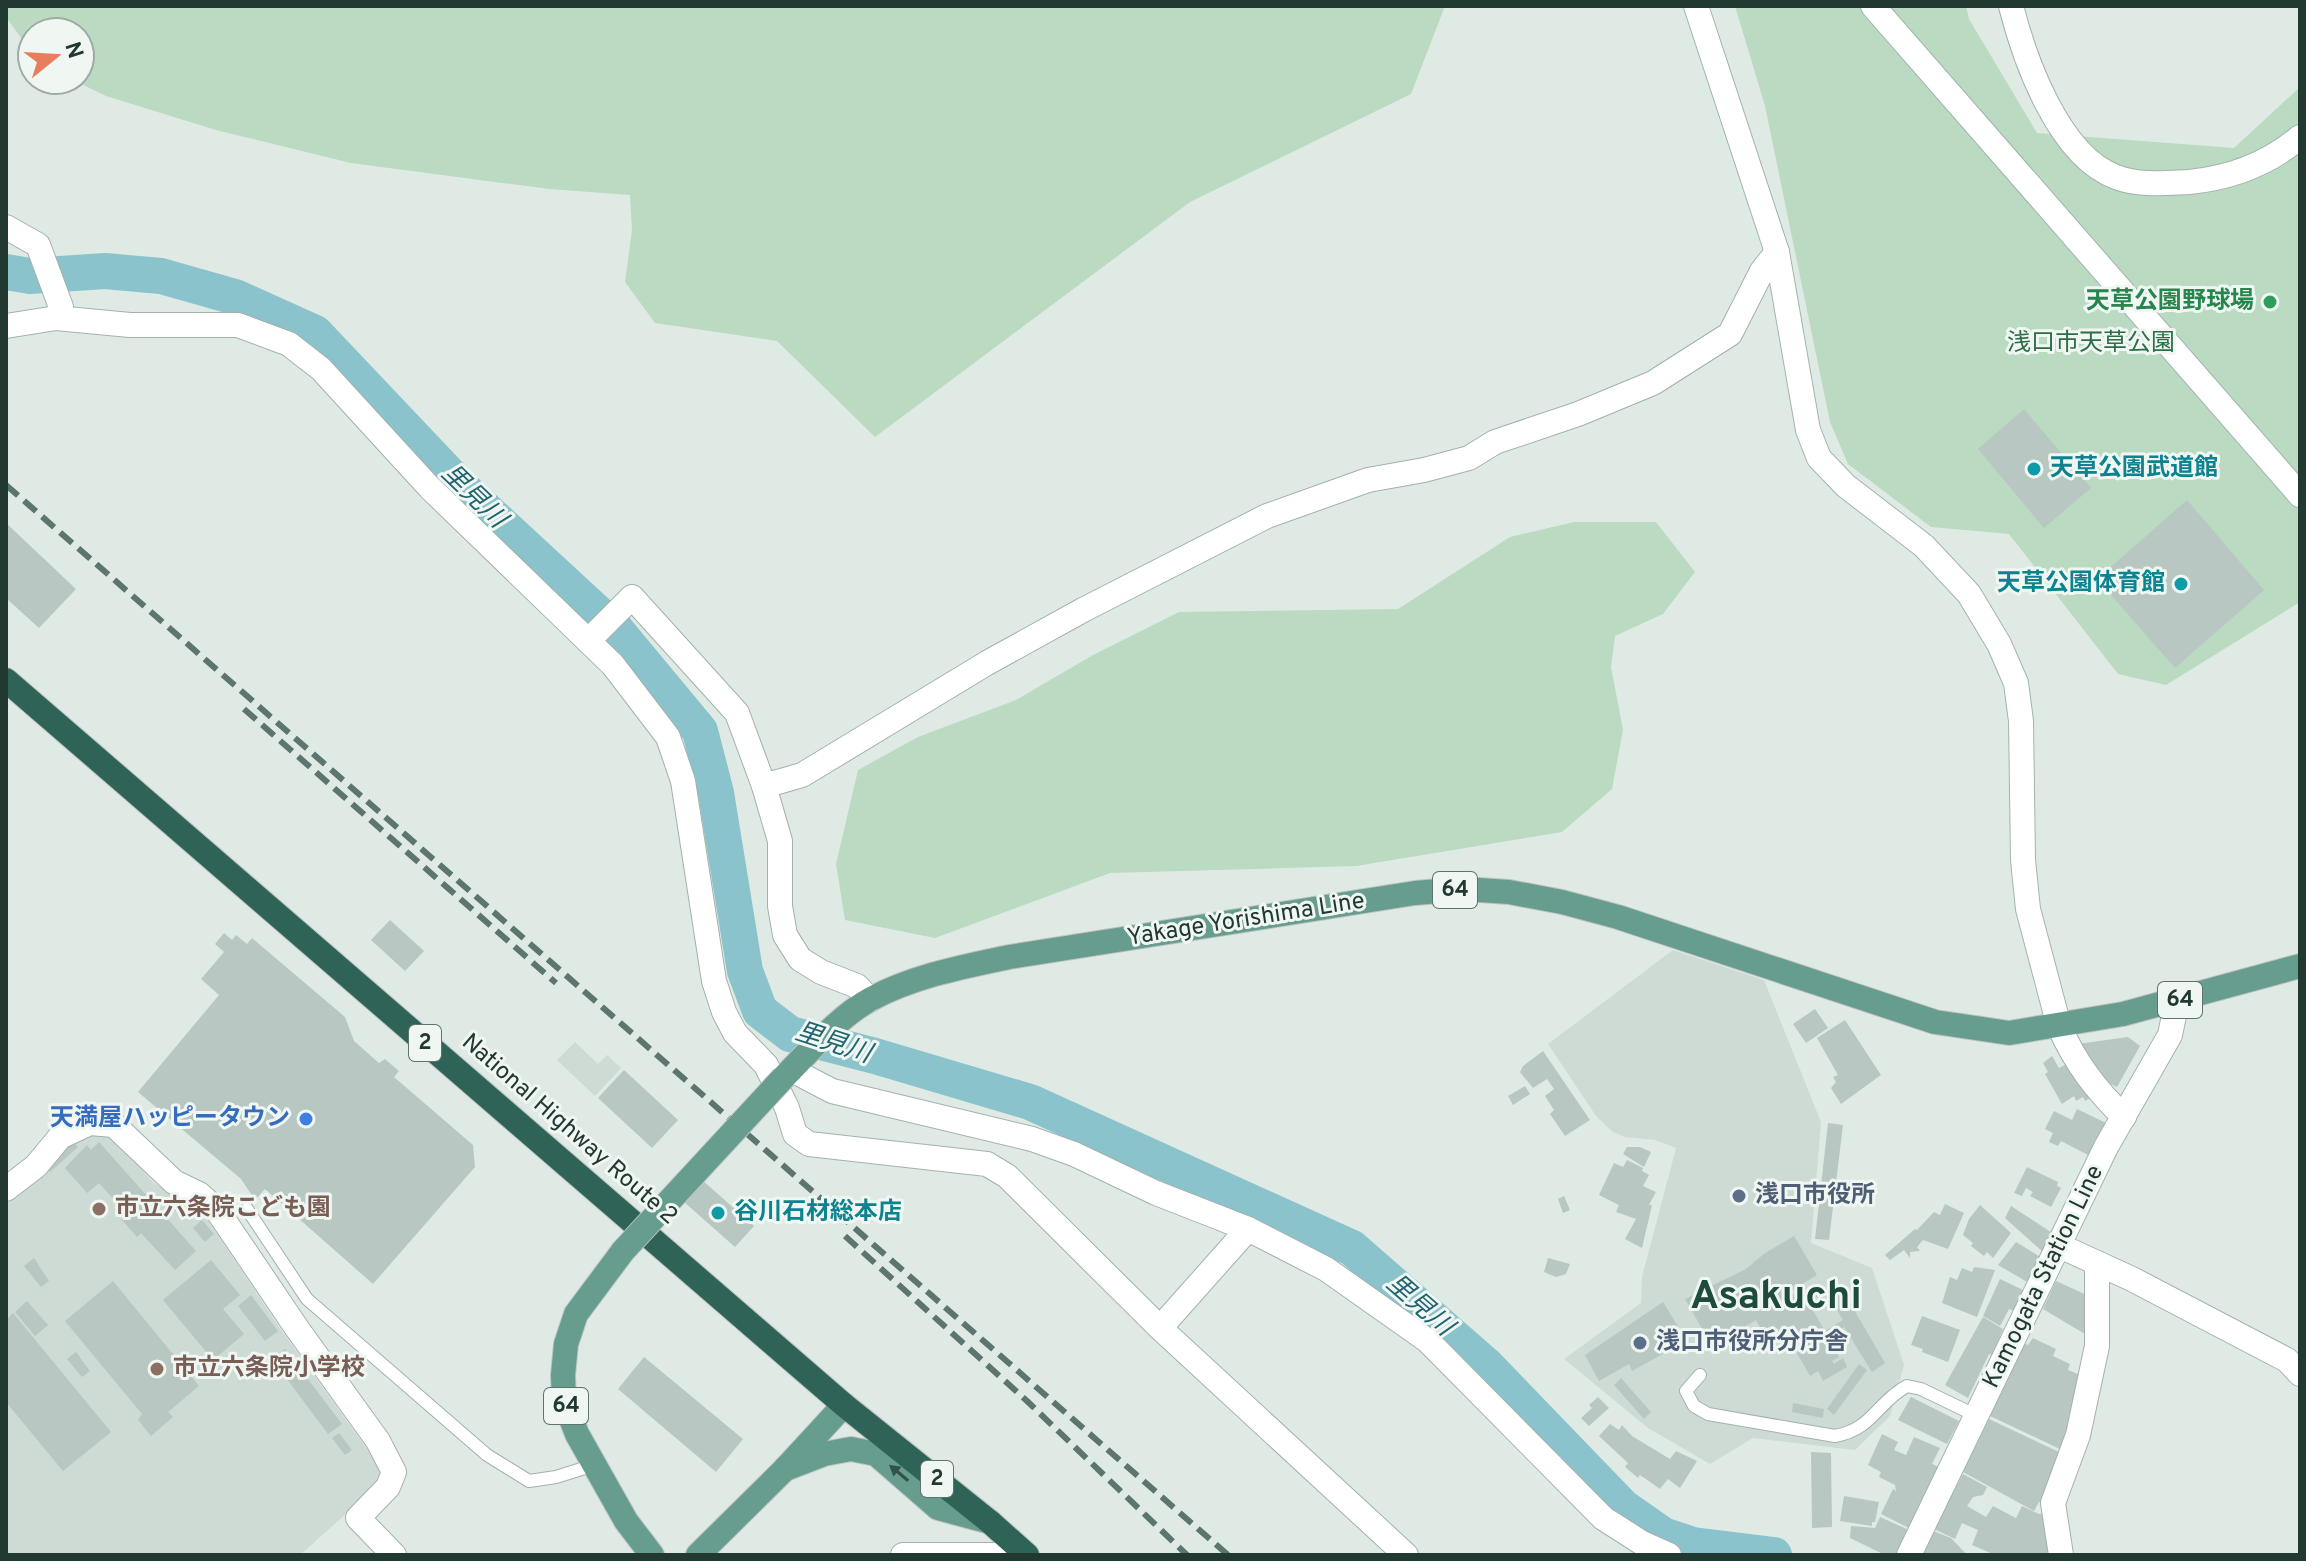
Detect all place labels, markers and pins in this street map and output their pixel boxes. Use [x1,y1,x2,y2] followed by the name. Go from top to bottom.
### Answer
[2086,287,2254,317] place label: 天草公園野球場
[2261,293,2279,311] marker: 天草公園野球場
[2050,454,2218,484] place label: 天草公園武道館
[2025,460,2043,478] marker: 天草公園武道館
[1997,569,2165,599] place label: 天草公園体育館
[2172,575,2190,593] marker: 天草公園体育館
[50,1104,290,1134] place label: 天満屋ハッピータウン
[297,1110,315,1128] marker: 天満屋ハッピータウン
[1755,1181,1875,1211] place label: 浅口市役所
[1730,1187,1748,1205] marker: 浅口市役所
[115,1194,331,1224] place label: 市立六条院こども園
[734,1198,902,1228] place label: 谷川石材総本店
[90,1200,108,1218] marker: 市立六条院こども園
[709,1204,727,1222] marker: 谷川石材総本店
[1656,1328,1848,1358] place label: 浅口市役所分庁舎
[1631,1334,1649,1352] marker: 浅口市役所分庁舎
[173,1354,365,1384] place label: 市立六条院小学校
[148,1360,166,1378] marker: 市立六条院小学校

